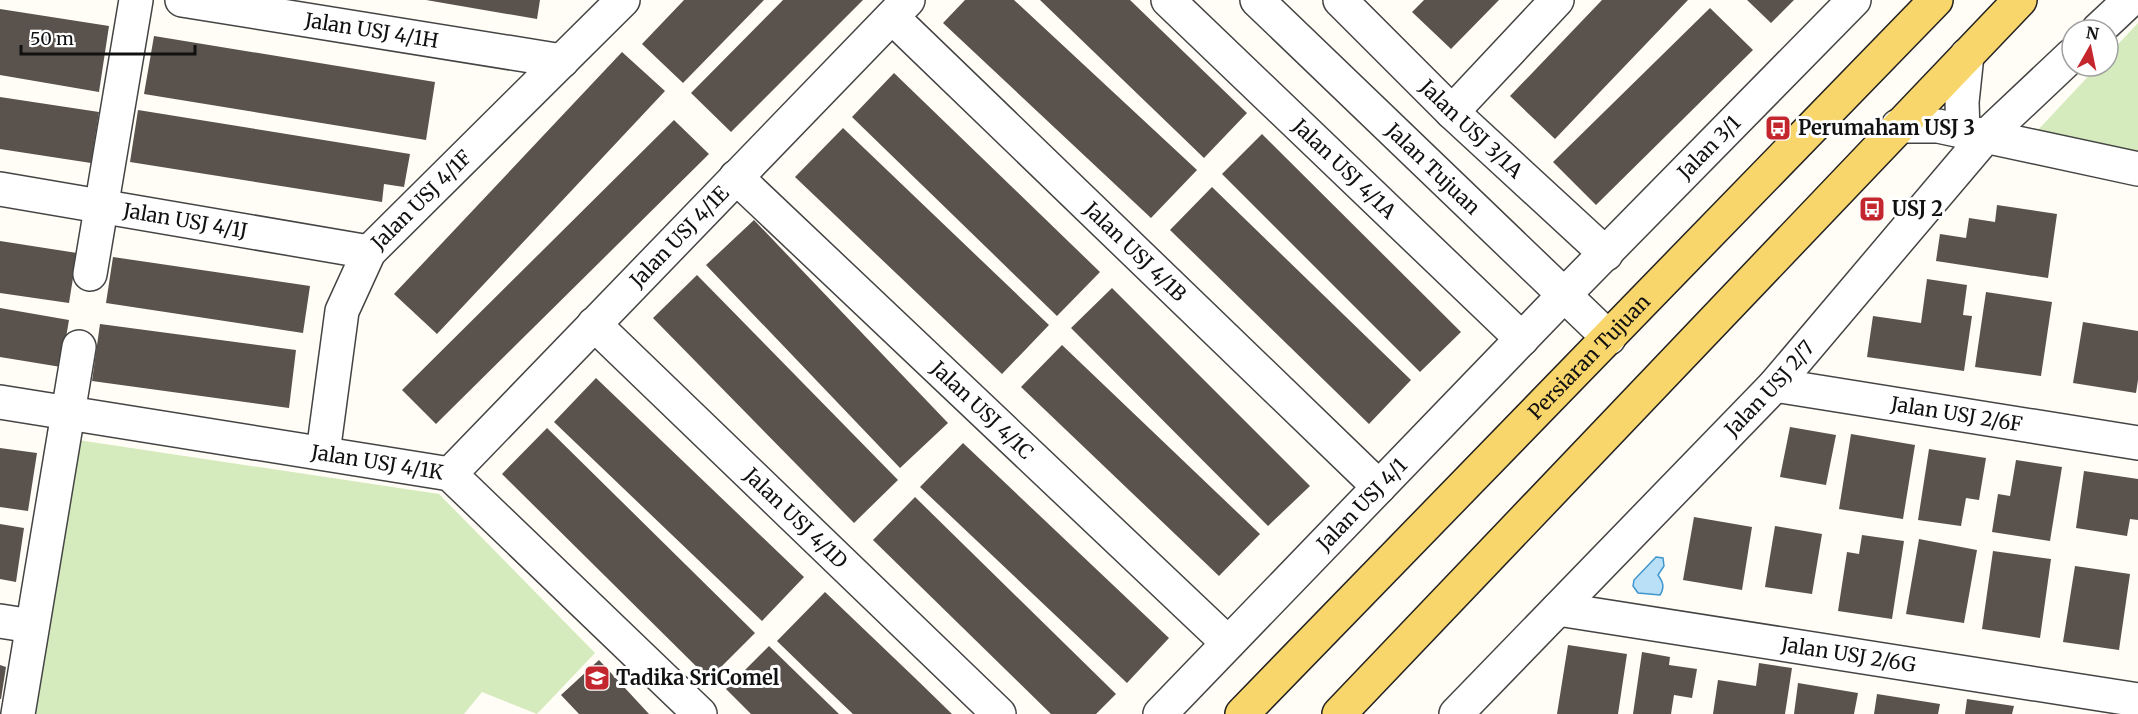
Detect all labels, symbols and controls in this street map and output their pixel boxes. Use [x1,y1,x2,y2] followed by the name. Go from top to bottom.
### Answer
[302,7,440,53] street label: Jalan USJ 4/1H
[21,18,195,56] scale bar
[2060,18,2120,78] north arrow
[2085,22,2101,44] text: N
[30,27,74,50] text: 50 m
[1414,73,1529,184] street label: Jalan USJ 3/1A
[1671,110,1746,185] street label: Jalan 3/1
[1287,113,1402,224] street label: Jalan USJ 4/1A
[1763,113,1793,143] bus stop icon: Perumaham USJ 3
[1798,115,1975,140] place label: Perumaham USJ 3
[1380,117,1486,220] street label: Jalan Tujuan
[365,145,476,255] street label: Jalan USJ 4/1F
[624,180,734,293] street label: Jalan USJ 4/1E
[1857,194,1887,224] bus stop icon: USJ 2
[1079,196,1192,306] street label: Jalan USJ 4/1B
[1892,196,1943,221] place label: USJ 2
[120,197,249,243] street label: Jalan USJ 4/1J
[1522,289,1655,424] street label: Persiaran Tujuan
[1718,335,1819,442] street label: Jalan USJ 2/7
[925,355,1039,464] street label: Jalan USJ 4/1C
[1888,391,2024,436] street label: Jalan USJ 2/6F
[309,439,446,485] street label: Jalan USJ 4/1K
[1311,453,1412,556] street label: Jalan USJ 4/1
[738,462,853,573] street label: Jalan USJ 4/1D
[1778,631,1918,677] street label: Jalan USJ 2/6G
[582,663,612,693] school or university icon: Tadika SriComel
[616,665,780,690] place label: Tadika SriComel

